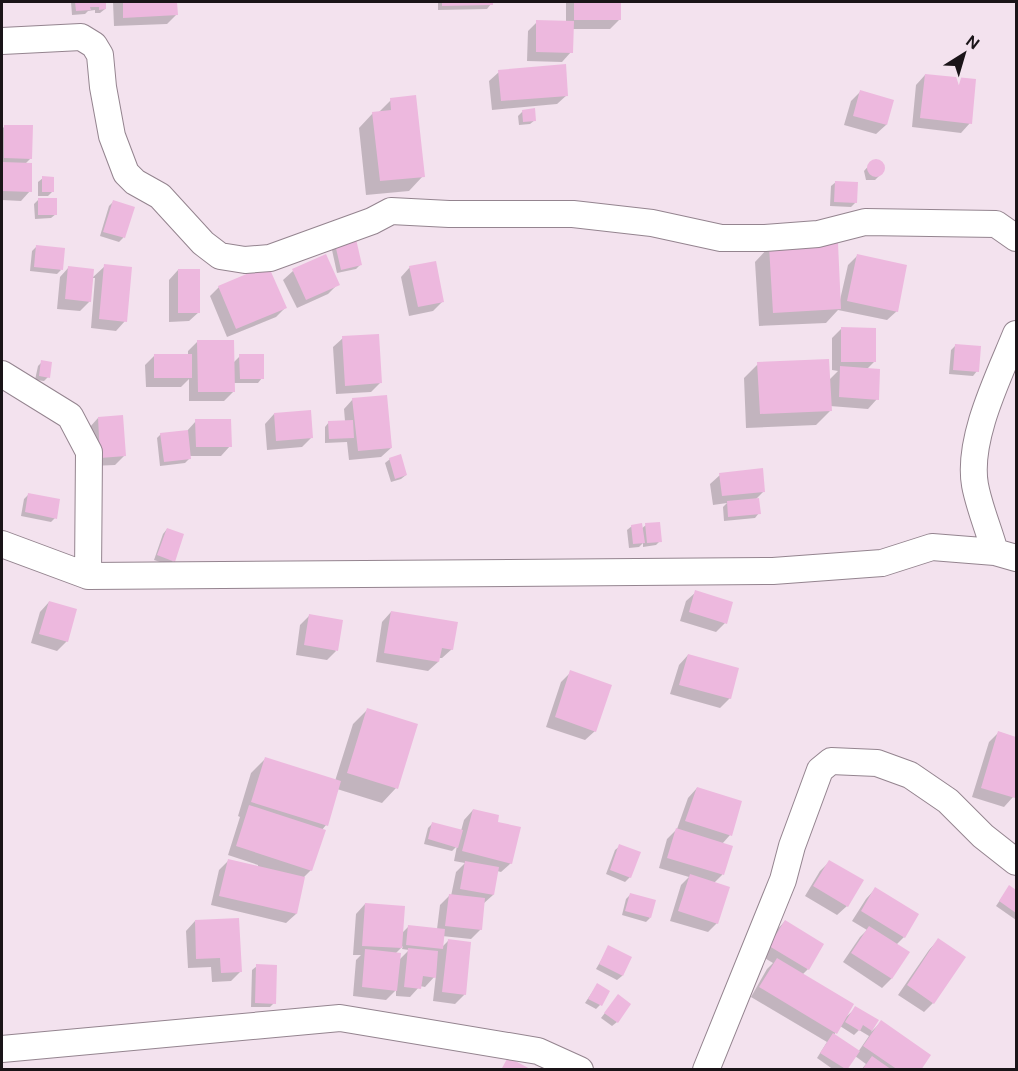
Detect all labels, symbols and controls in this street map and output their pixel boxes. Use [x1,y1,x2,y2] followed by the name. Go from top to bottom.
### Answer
[934,24,994,84] north arrow
[962,31,984,54] text: N

